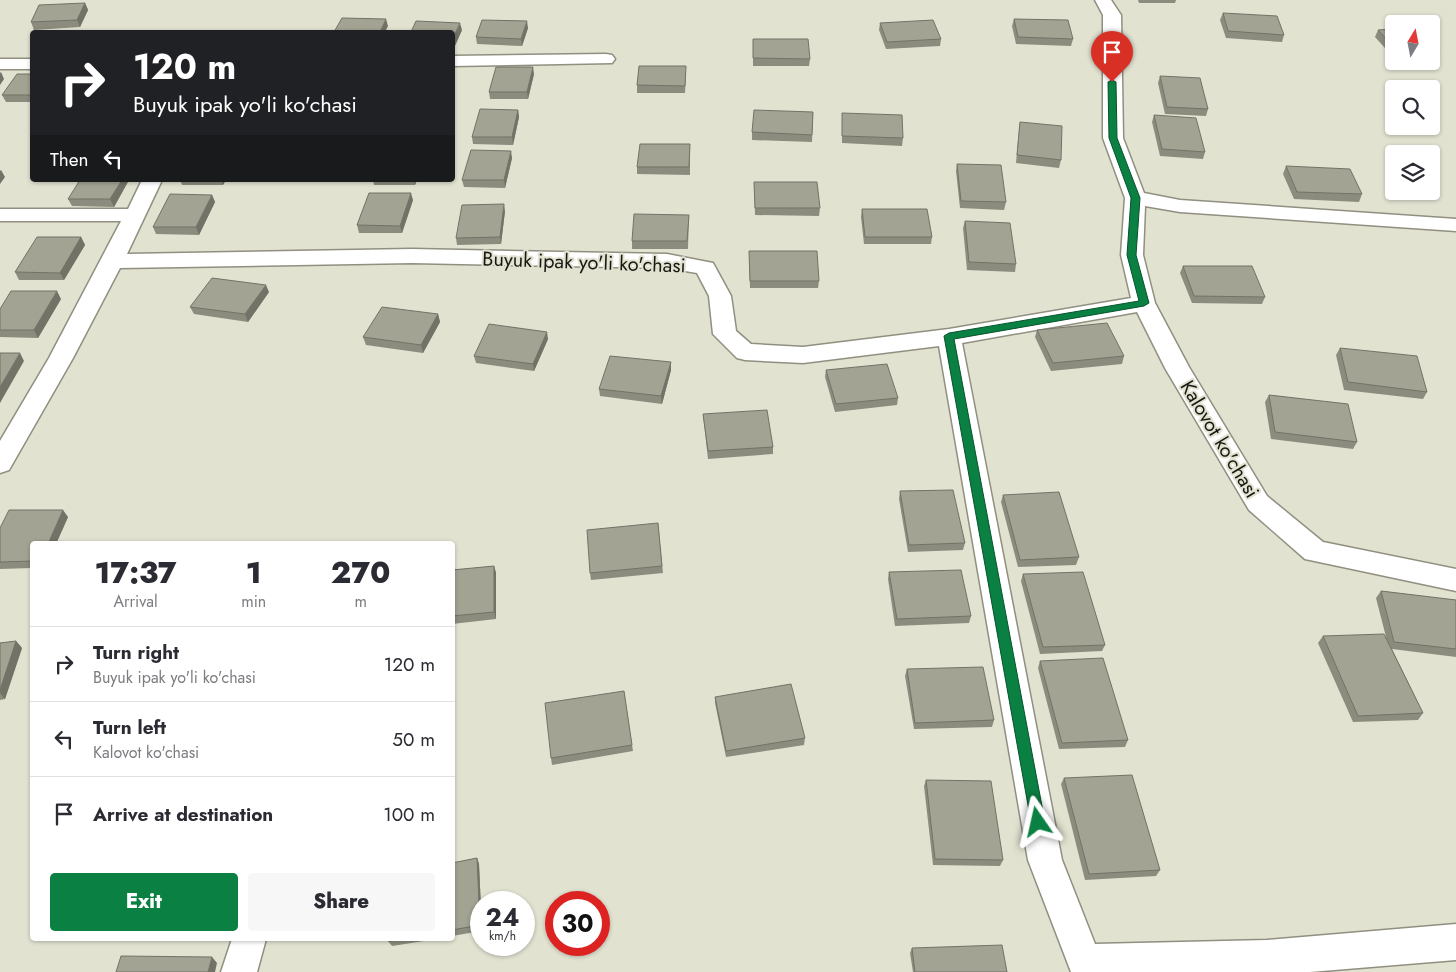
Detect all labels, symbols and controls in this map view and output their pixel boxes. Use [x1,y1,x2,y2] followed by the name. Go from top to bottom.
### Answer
[1385,15,1440,70] north arrow
[1385,15,1440,200] map controls
[1091,31,1133,82] pin
[1098,38,1126,66] icon: arrive
[133,42,236,92] text: 120 m
[50,50,115,115] icon: right
[1385,80,1440,135] button: search
[133,88,357,120] text: Buyuk ipak yo'li ko'chasi
[99,145,127,173] icon: left
[1385,145,1440,200] button: layers
[50,146,89,173] text: Then
[482,244,686,281] street label: Buyuk ipak yo'li ko'chasi
[1173,375,1266,504] street label: Kalovot ko'chasi
[95,551,177,594] text: 17:37
[246,551,262,594] text: 1
[331,551,390,594] text: 270
[114,590,158,613] text: Arrival
[241,590,266,613] text: min
[354,590,367,613] text: m
[93,639,179,666] text: Turn right
[50,650,78,678] icon: right
[384,651,435,678] text: 120 m
[93,666,256,689] text: Buyuk ipak yo'li ko'chasi
[93,714,166,741] text: Turn left
[50,725,78,753] icon: left
[392,726,435,753] text: 50 m
[93,741,199,764] text: Kalovot ko'chasi
[1011,795,1063,847] position arrow
[50,800,78,828] icon: arrive
[93,801,273,828] text: Arrive at destination
[383,801,435,828] text: 100 m
[50,873,238,931] button: Exit
[248,873,435,931] button: Share
[545,891,610,956] speed limit sign: 30
[486,899,519,935] text: 24
[489,927,516,945] text: km/h

